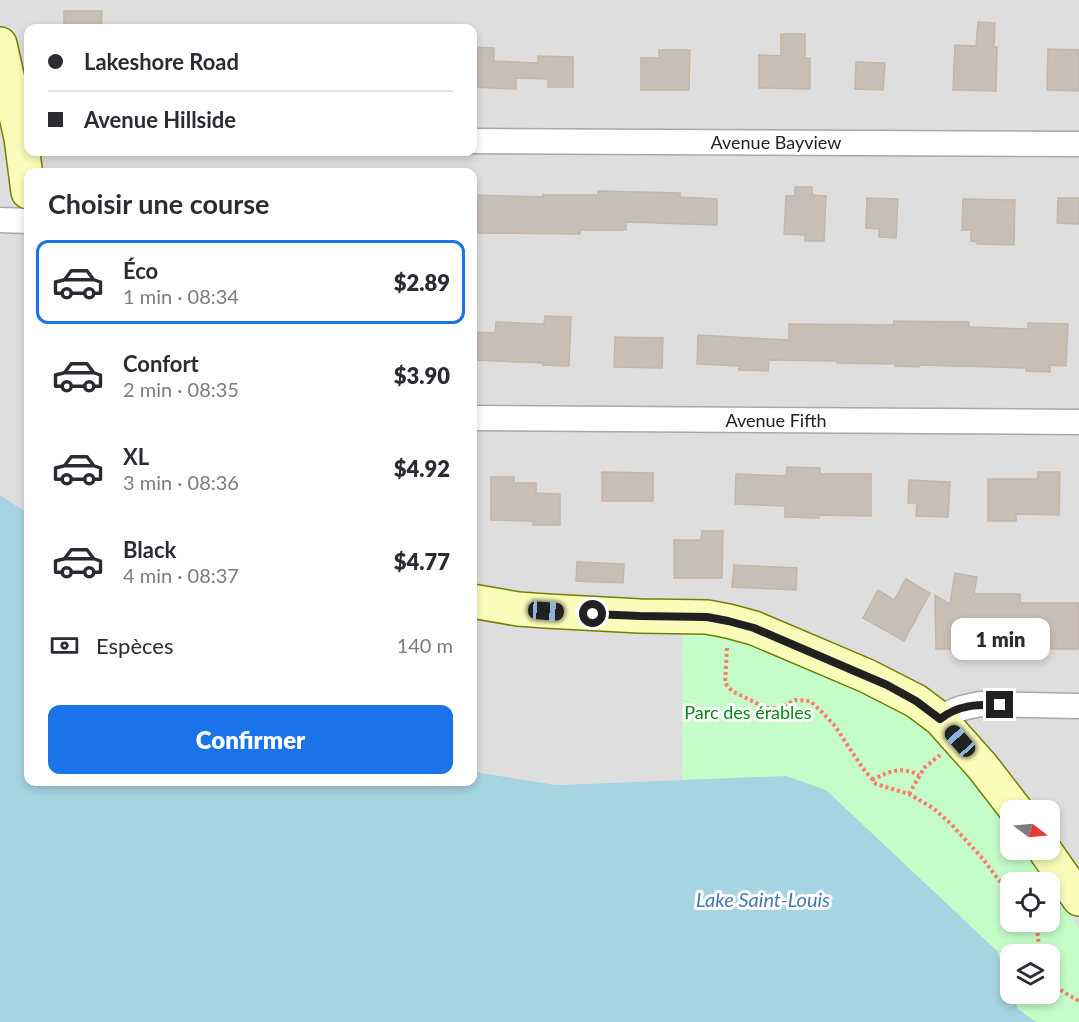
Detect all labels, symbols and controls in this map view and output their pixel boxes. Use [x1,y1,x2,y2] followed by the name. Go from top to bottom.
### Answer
[84,48,239,75] text: Lakeshore Road
[84,106,236,133] text: Avenue Hillside
[711,131,841,153] street label: Avenue Bayview
[48,187,270,220] text: Choisir une course
[51,255,105,309] icon: car
[123,257,158,284] text: Éco
[394,269,450,296] text: $2.89
[123,284,239,308] text: 1 min · 08:34
[51,348,105,402] icon: car
[123,350,199,377] text: Confort
[394,362,450,389] text: $3.90
[123,377,239,401] text: 2 min · 08:35
[725,409,827,431] street label: Avenue Fifth
[51,441,105,495] icon: car
[123,443,149,470] text: XL
[394,455,450,482] text: $4.92
[123,470,239,494] text: 3 min · 08:36
[51,534,105,588] icon: car
[123,536,176,563] text: Black
[394,548,450,575] text: $4.77
[123,563,239,587] text: 4 min · 08:37
[579,600,606,627] route start
[527,601,565,621] car
[950,618,1050,660] callout: 1 min
[976,627,1025,651] text: 1 min
[48,629,81,662] icon: cash
[96,632,173,659] text: Espèces
[397,633,453,657] text: 140 m
[986,691,1013,718] route end
[684,701,812,723] park label: Parc des érables
[48,705,453,774] button: Confirmer
[941,722,979,760] car
[1000,800,1060,860] north arrow
[1000,800,1060,1004] map controls
[1000,872,1060,932] button: locate
[696,887,830,911] water label: Lake Saint-Louis
[1000,944,1060,1004] button: layers

